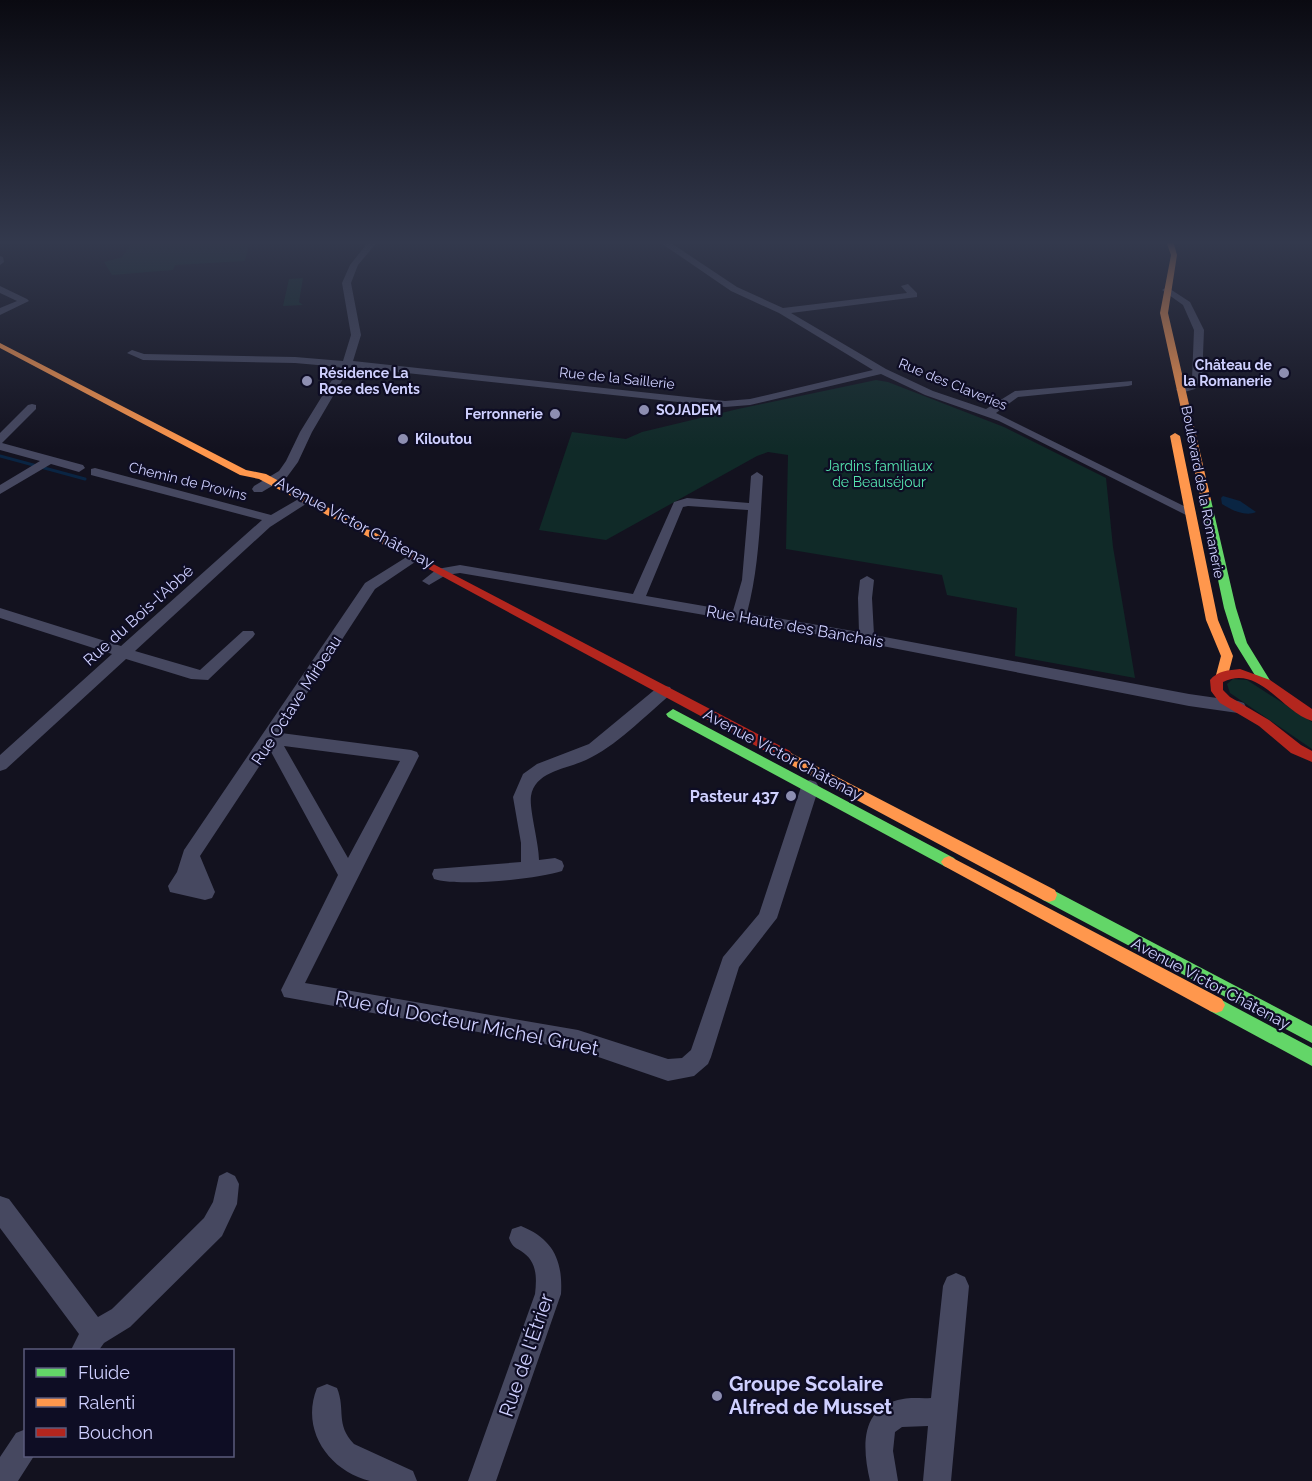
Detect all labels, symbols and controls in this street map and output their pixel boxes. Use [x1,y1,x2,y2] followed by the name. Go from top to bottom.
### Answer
[896,355,1010,413] street label: Rue des Claveries
[1183,357,1273,389] place label: Château de la Romanerie
[559,364,675,392] street label: Rue de la Saillerie
[319,365,420,397] place label: Résidence La Rose des Vents
[1277,366,1291,380] marker: Château de la Romanerie
[300,374,314,388] marker: Résidence La Rose des Vents
[656,402,721,418] place label: SOJADEM
[637,403,651,417] marker: SOJADEM
[1178,404,1228,580] street label: Boulevard de la Romanerie
[465,406,544,422] place label: Ferronnerie
[548,407,562,421] marker: Ferronnerie
[415,431,472,447] place label: Kiloutou
[396,432,410,446] marker: Kiloutou
[825,458,933,490] park label: Jardins familiaux de Beauséjour
[127,459,249,503] street label: Chemin de Provins
[272,473,438,573] street label: Avenue Victor Châtenay
[80,561,197,670] street label: Rue du Bois-l'Abbé
[705,602,885,652] street label: Rue Haute des Banchais
[248,632,345,768] street label: Rue Octave Mirbeau
[700,705,866,805] street label: Avenue Victor Châtenay
[690,787,779,806] place label: Pasteur 437
[784,789,798,803] marker: Pasteur 437
[1128,934,1294,1034] street label: Avenue Victor Châtenay
[333,986,601,1060] street label: Rue du Docteur Michel Gruet
[494,1290,558,1420] street label: Rue de l'Étrier
[24,1349,234,1457] legend
[78,1362,130,1383] text: Fluide
[729,1372,892,1419] place label: Groupe Scolaire Alfred de Musset
[710,1389,724,1403] marker: Groupe Scolaire Alfred de Musset
[78,1392,135,1413] text: Ralenti
[78,1422,153,1443] text: Bouchon

